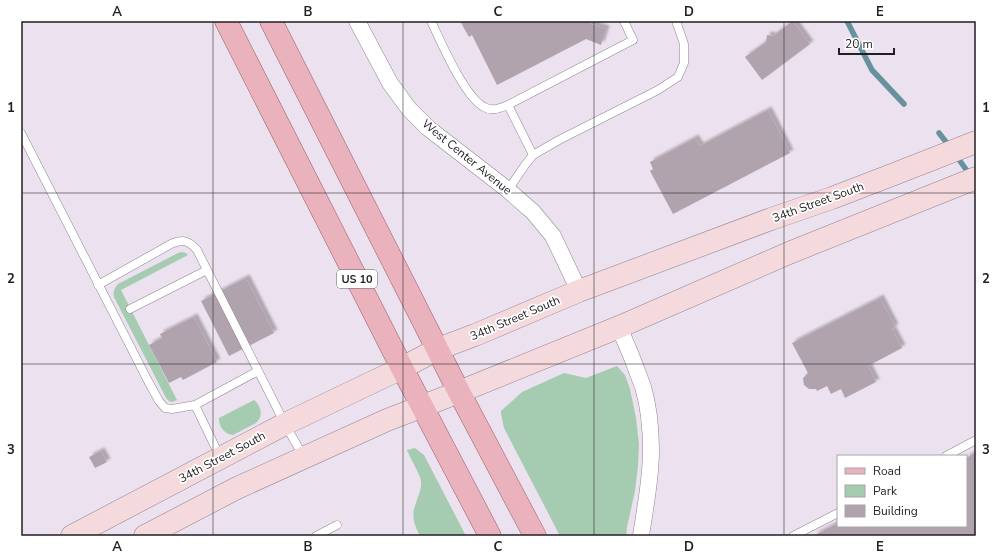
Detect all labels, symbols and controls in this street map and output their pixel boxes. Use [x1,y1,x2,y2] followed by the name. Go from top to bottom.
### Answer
[112,3,122,21] text: A
[304,3,313,21] text: B
[494,3,503,21] text: C
[684,3,694,21] text: D
[876,3,884,21] text: E
[839,30,894,56] scale bar
[845,36,873,52] text: 20 m
[7,99,15,117] text: 1
[982,99,990,117] text: 1
[419,116,515,198] street label: West Center Avenue
[770,178,866,226] street label: 34th Street South
[7,270,15,288] text: 2
[337,270,377,288] road number: US 10
[982,270,990,288] text: 2
[468,292,562,344] street label: 34th Street South
[176,427,268,487] street label: 34th Street South
[7,441,15,459] text: 3
[982,441,990,459] text: 3
[837,455,967,527] legend
[873,463,901,479] text: Road
[873,483,898,499] text: Park
[873,503,918,519] text: Building
[112,538,122,556] text: A
[304,538,313,556] text: B
[494,538,503,556] text: C
[684,538,694,556] text: D
[876,538,884,556] text: E

